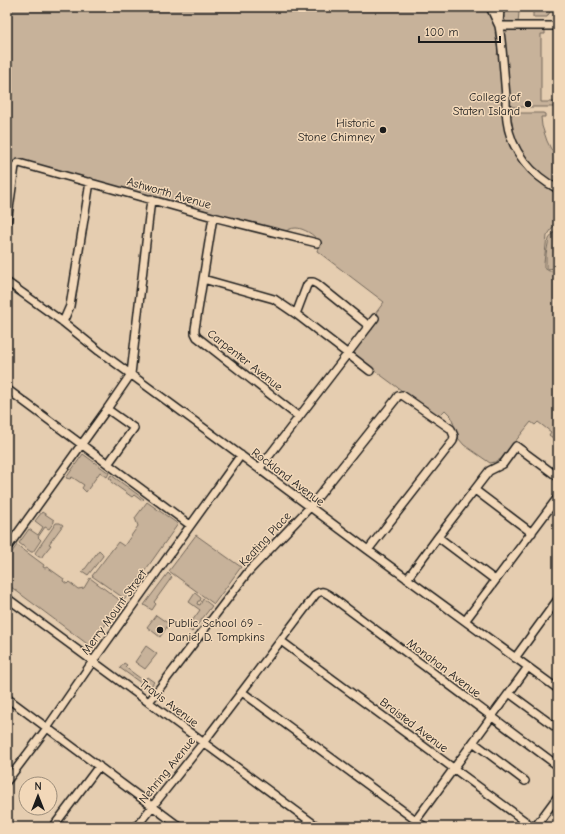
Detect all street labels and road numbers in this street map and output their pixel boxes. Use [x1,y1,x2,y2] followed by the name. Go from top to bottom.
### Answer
[125,174,213,212] street label: Ashworth Avenue
[205,326,285,394] street label: Carpenter Avenue
[249,445,327,509] street label: Rockland Avenue
[236,509,294,569] street label: Keating Place
[78,566,150,657] street label: Merry Mount Street
[404,636,484,700] street label: Monahan Avenue
[137,676,201,730] street label: Travis Avenue
[377,695,451,755] street label: Braisted Avenue
[136,734,198,806] street label: Nehring Avenue

